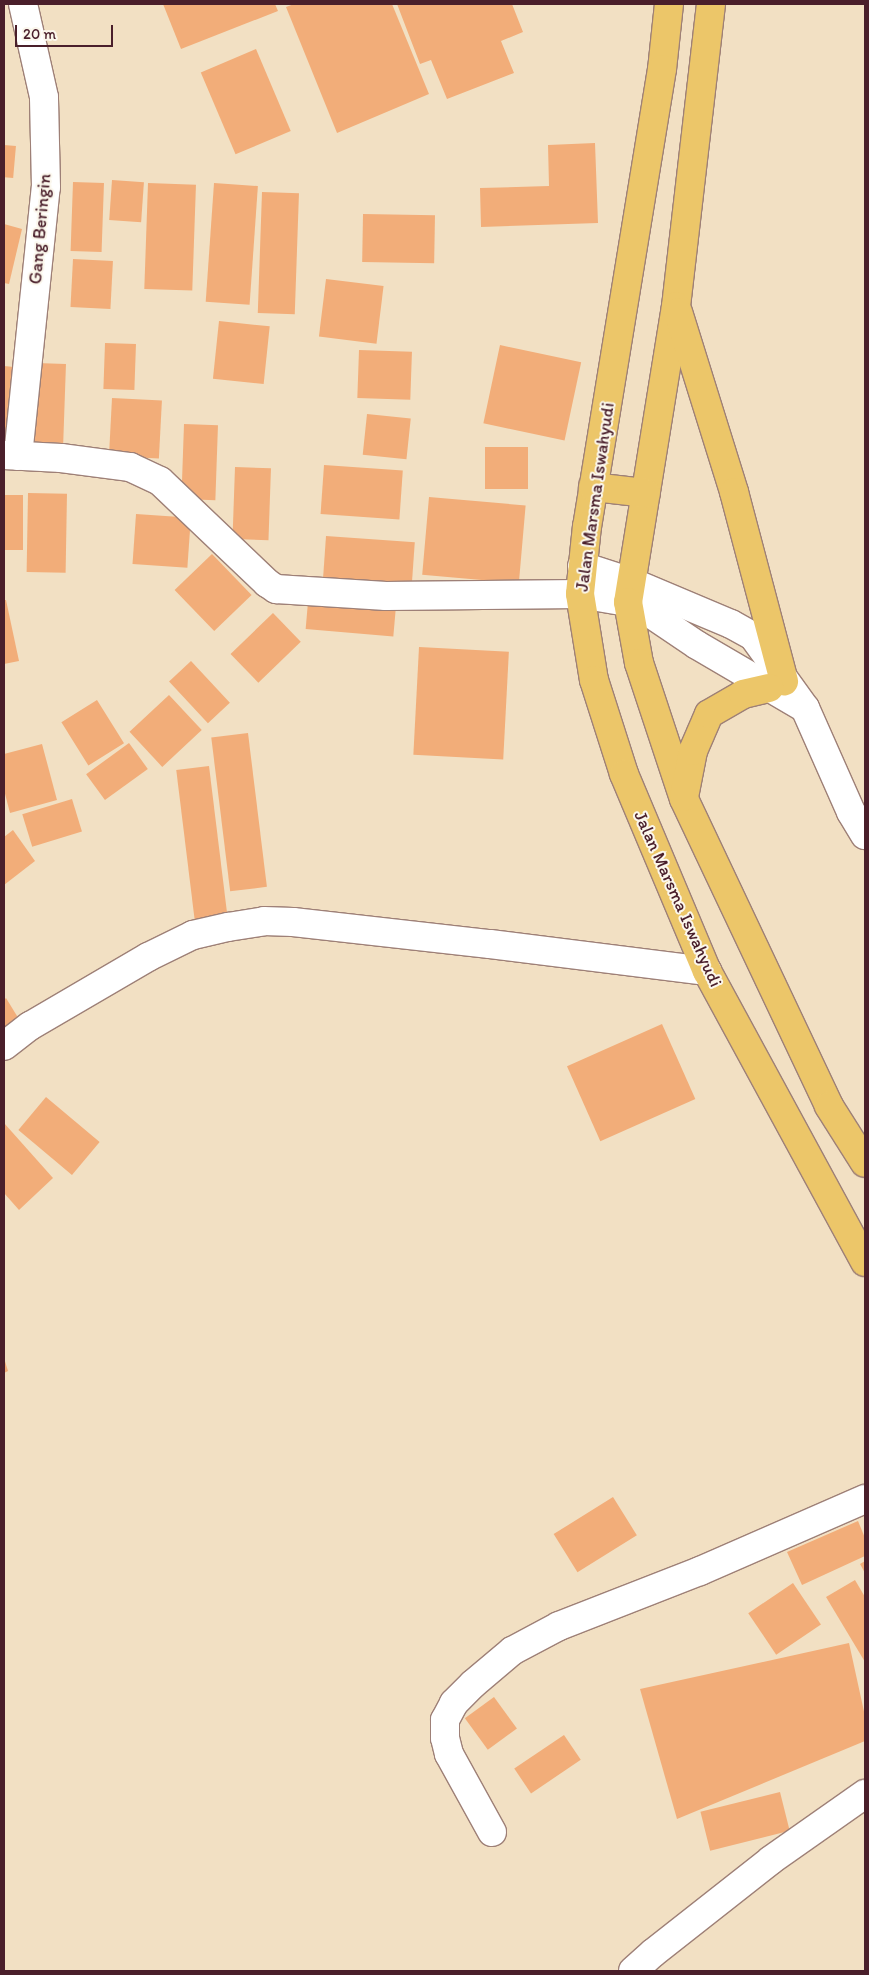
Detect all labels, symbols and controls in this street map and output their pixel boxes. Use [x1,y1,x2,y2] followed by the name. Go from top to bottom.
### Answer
[18,15,115,47] scale bar
[23,25,56,43] text: 20 m
[24,173,56,285] street label: Gang Beringin
[571,401,619,593] street label: Jalan Marsma Iswahyudi
[629,808,727,990] street label: Jalan Marsma Iswahyudi

